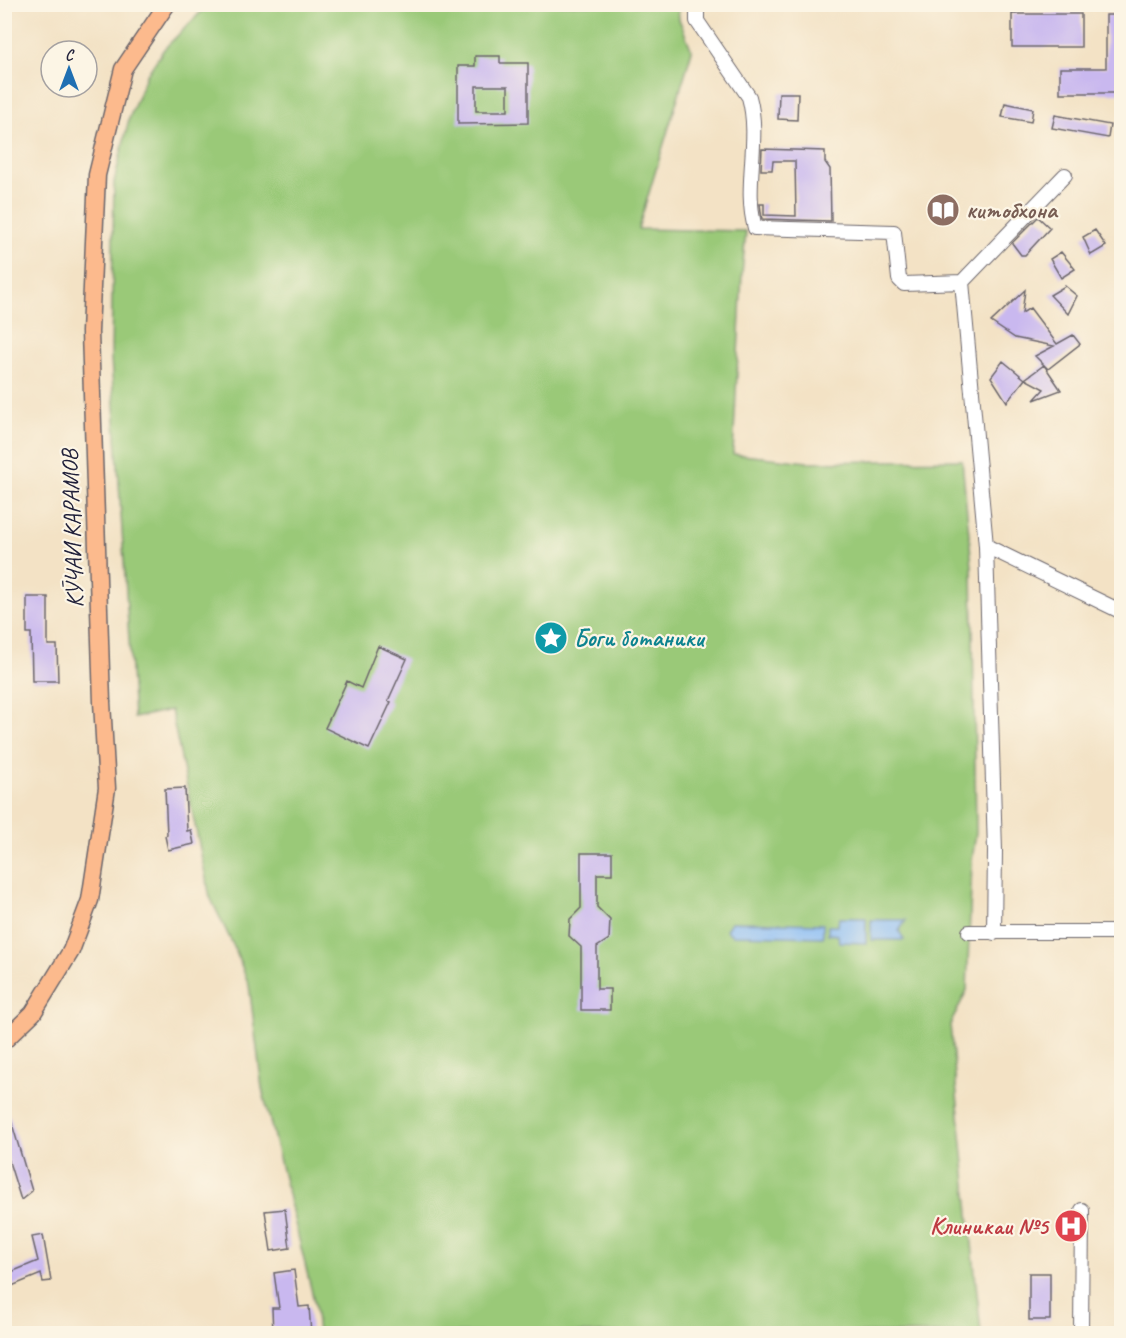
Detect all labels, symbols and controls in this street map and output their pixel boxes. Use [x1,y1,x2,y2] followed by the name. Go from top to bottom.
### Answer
[39,39,99,99] north arrow
[65,45,75,65] text: С
[925,192,961,228] library icon: китобхона
[966,195,1059,225] place label: китобхона
[54,447,90,608] street label: КӮЧАИ КАРАМОВ
[533,620,569,656] place icon: Боги ботаники
[574,623,706,653] place label: Боги ботаники
[1053,1208,1089,1244] hospital icon: Клиникаи №5
[930,1211,1051,1241] place label: Клиникаи №5

